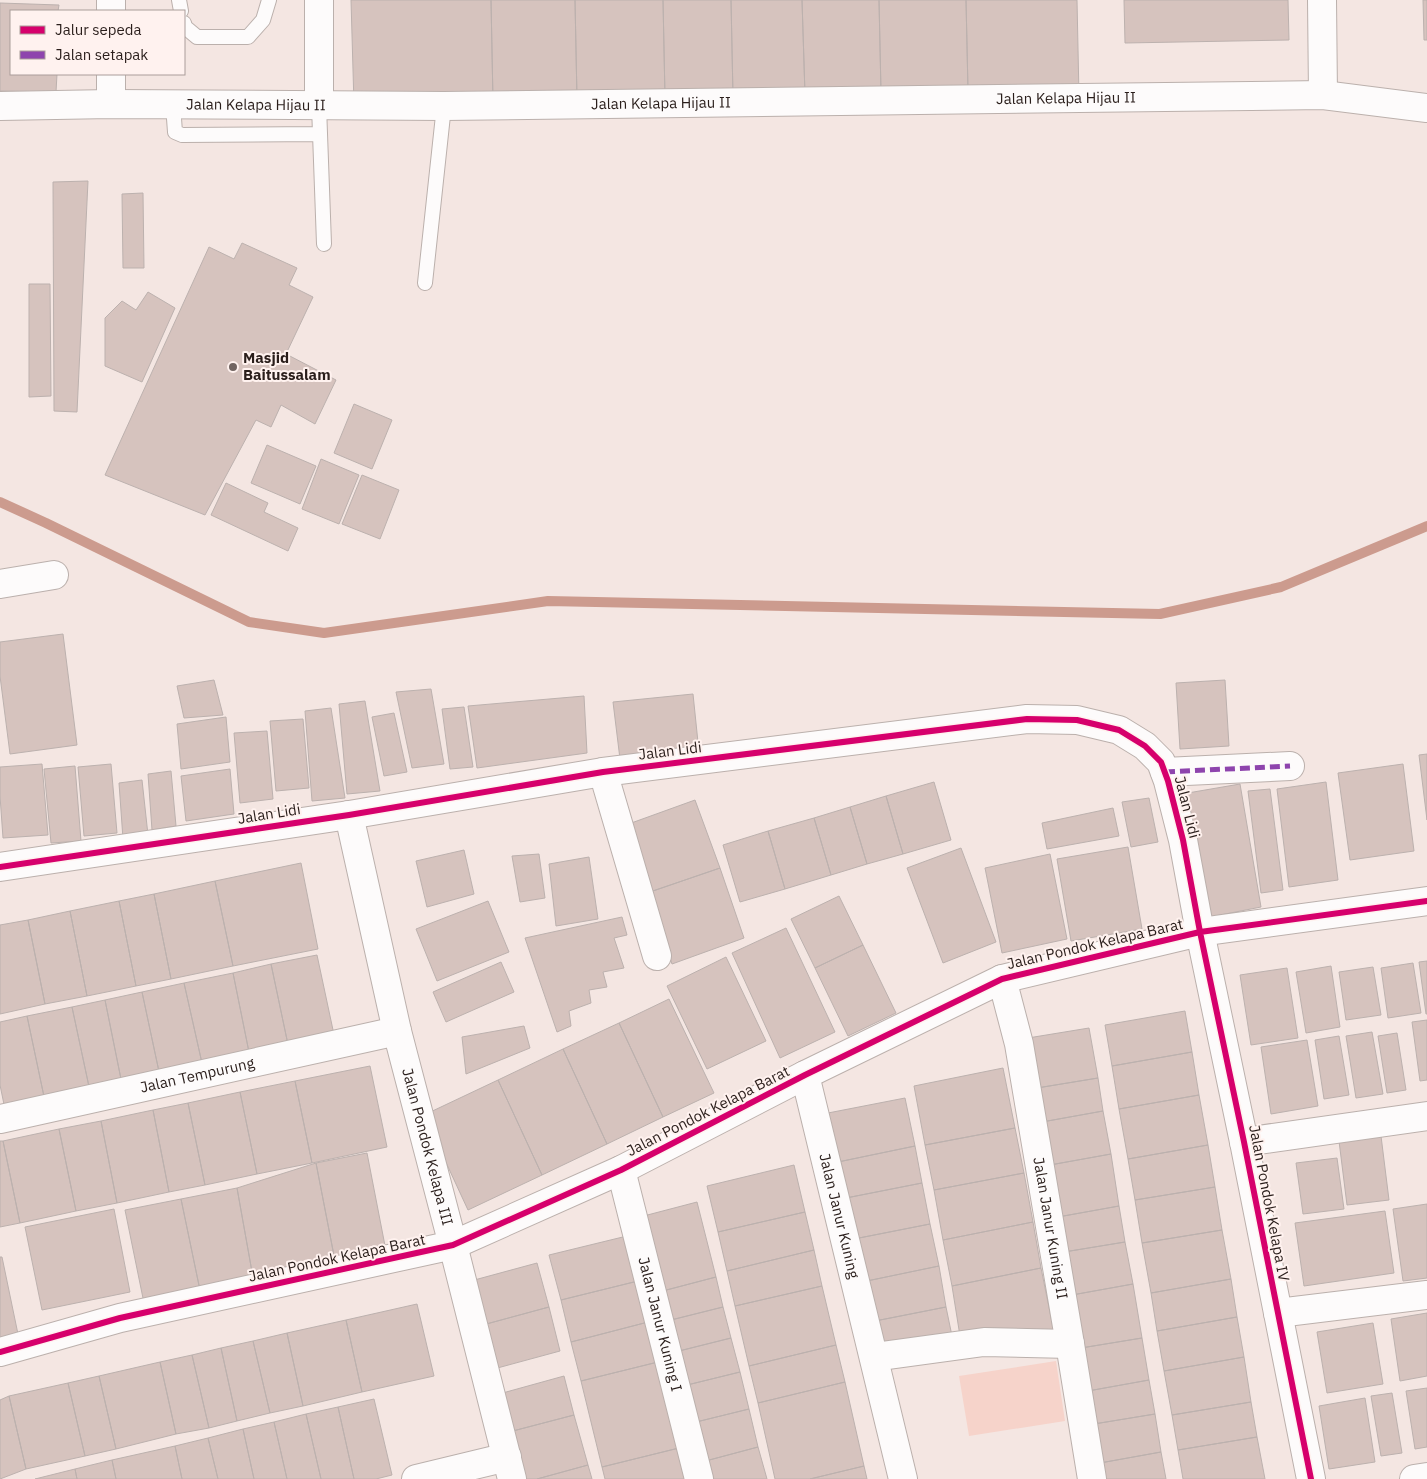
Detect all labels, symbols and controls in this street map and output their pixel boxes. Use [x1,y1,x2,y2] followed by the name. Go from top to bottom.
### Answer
[10,10,185,75] legend
[55,20,142,39] text: Jalur sepeda
[55,45,148,64] text: Jalan setapak
[996,87,1136,108] street label: Jalan Kelapa Hijau II
[591,92,731,113] street label: Jalan Kelapa Hijau II
[186,94,326,114] street label: Jalan Kelapa Hijau II
[243,348,331,384] place label: Masjid Baitussalam
[227,361,239,373] marker: Masjid Baitussalam
[637,737,703,764] street label: Jalan Lidi
[1171,774,1204,840] street label: Jalan Lidi
[236,799,302,828] street label: Jalan Lidi
[1005,914,1185,973] street label: Jalan Pondok Kelapa Barat
[138,1053,256,1097] street label: Jalan Tempurung
[623,1061,792,1160] street label: Jalan Pondok Kelapa Barat
[398,1066,457,1227] street label: Jalan Pondok Kelapa III
[1245,1123,1294,1283] street label: Jalan Pondok Kelapa IV
[815,1151,864,1280] street label: Jalan Janur Kuning
[1029,1156,1072,1301] street label: Jalan Janur Kuning II
[247,1229,427,1286] street label: Jalan Pondok Kelapa Barat
[634,1255,686,1393] street label: Jalan Janur Kuning I

